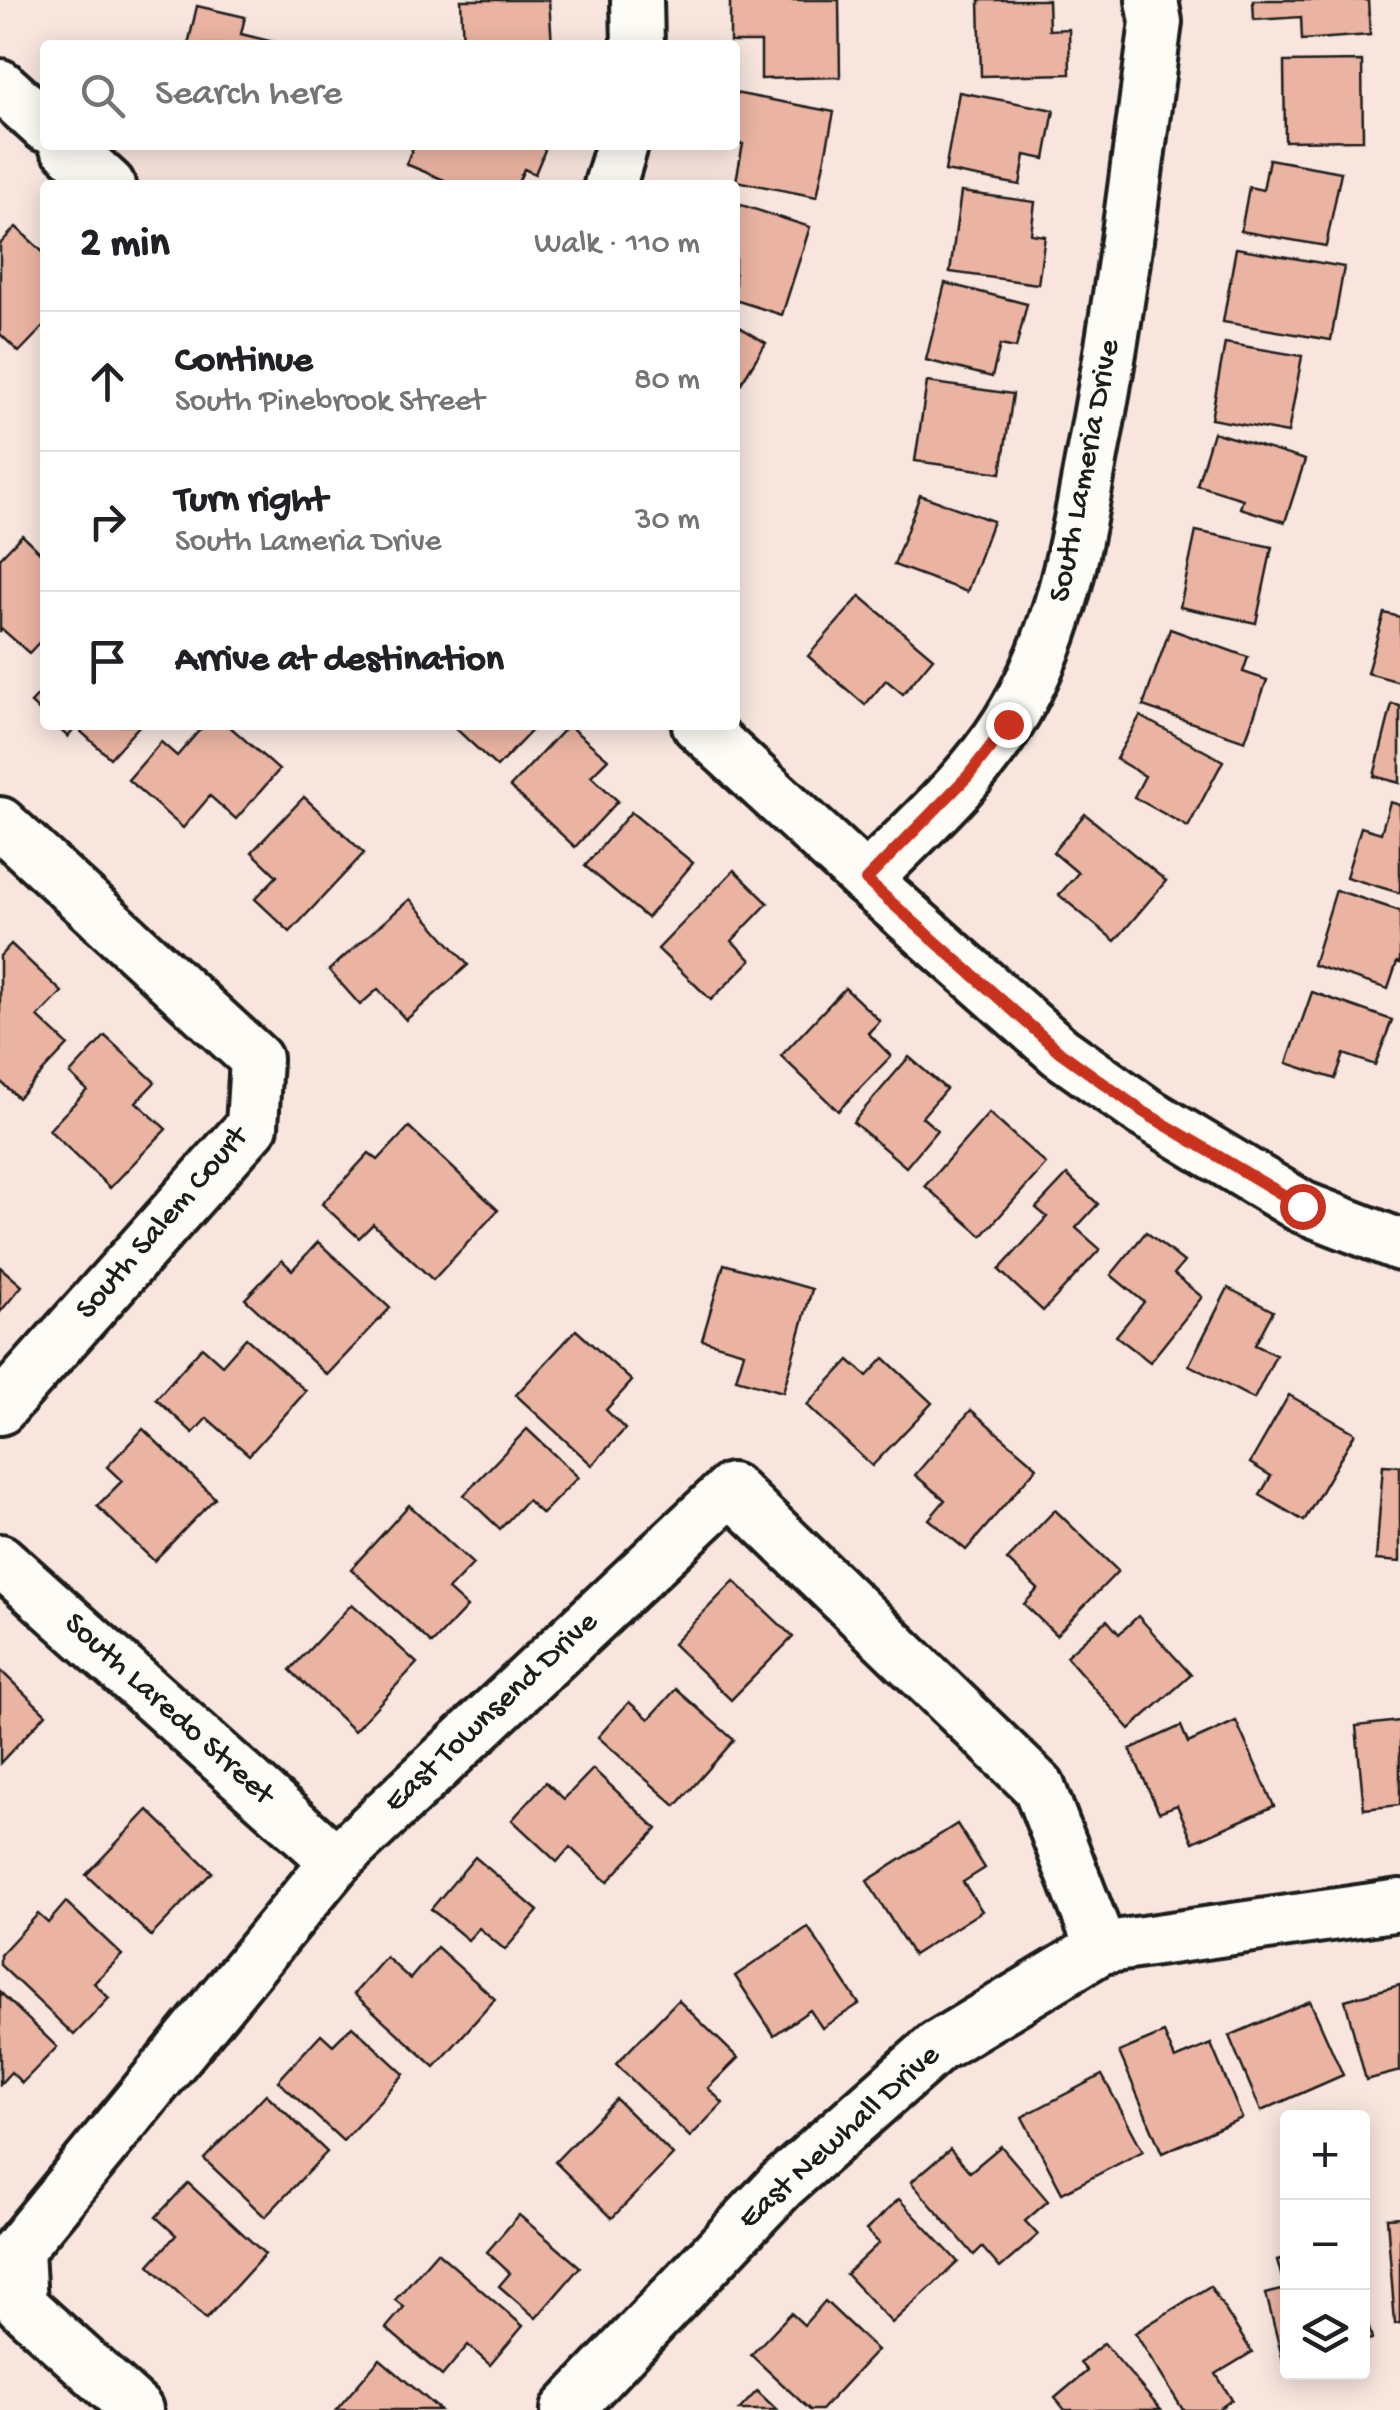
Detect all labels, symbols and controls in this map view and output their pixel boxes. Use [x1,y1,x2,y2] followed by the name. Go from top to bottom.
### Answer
[40,40,740,150] search box
[75,68,130,123] icon: search
[155,73,342,117] text: Search here
[80,221,169,270] text: 2 min
[534,226,700,264] text: Walk · 110 m
[1042,336,1130,605] street label: South Lameria Drive
[175,340,313,384] text: Continue
[80,354,135,409] icon: ahead
[634,362,700,400] text: 80 m
[175,384,484,422] text: South Pinebrook Street
[175,480,327,524] text: Turn right
[80,494,135,549] icon: right
[635,502,700,540] text: 30 m
[175,524,441,562] text: South Lameria Drive
[80,634,135,689] icon: arrive
[175,639,504,683] text: Arrive at destination
[986,702,1032,748] route end
[69,1117,259,1329] street label: South Salem Court
[1280,1184,1326,1230] route start
[377,1604,607,1822] street label: East Townsend Drive
[55,1606,283,1816] street label: South Laredo Street
[731,2037,949,2239] street label: East Newhall Drive
[1280,2110,1370,2380] map controls
[1280,2110,1370,2200] button: +
[1280,2200,1370,2290] button: −
[1280,2290,1370,2380] button: layers

